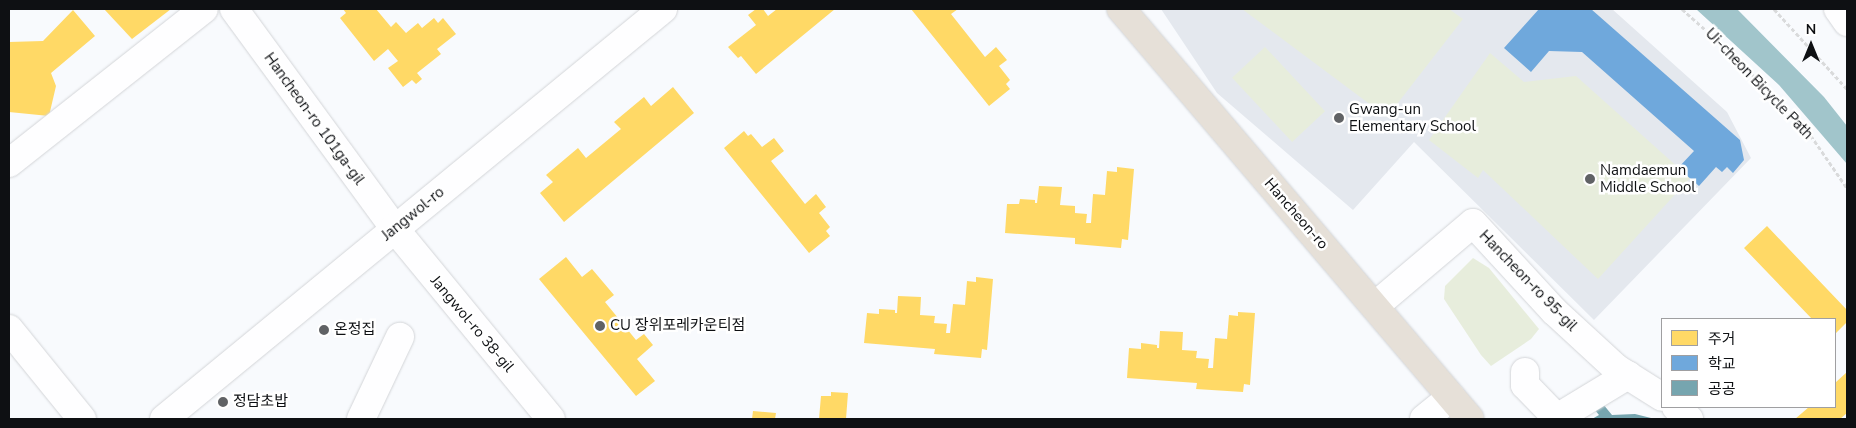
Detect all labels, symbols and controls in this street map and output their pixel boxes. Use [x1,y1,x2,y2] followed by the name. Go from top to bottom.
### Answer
[1786,20,1836,70] north arrow
[1806,20,1816,39] text: N
[1701,25,1817,143] street label: Ui-cheon Bicycle Path
[260,49,368,189] street label: Hancheon-ro 101ga-gil
[1349,100,1476,135] place label: Gwang-un Elementary School
[1333,112,1345,124] marker: Gwang-un Elementary School
[1600,161,1696,196] place label: Namdaemun Middle School
[1584,173,1596,185] marker: Namdaemun Middle School
[1260,175,1332,253] street label: Hancheon-ro
[378,183,448,245] street label: Jangwol-ro
[1475,227,1581,335] street label: Hancheon-ro 95-gil
[426,272,518,376] street label: Jangwol-ro 38-gil
[610,317,745,335] place label: CU 장위포레카운티점
[1661,318,1836,408] legend
[594,320,606,332] marker: CU 장위포레카운티점
[334,321,375,339] place label: 온정집
[318,324,330,336] marker: 온정집
[1708,329,1736,349] text: 주거
[1708,354,1736,374] text: 학교
[1708,379,1736,399] text: 공공
[233,393,288,411] place label: 정담초밥
[217,396,229,408] marker: 정담초밥

